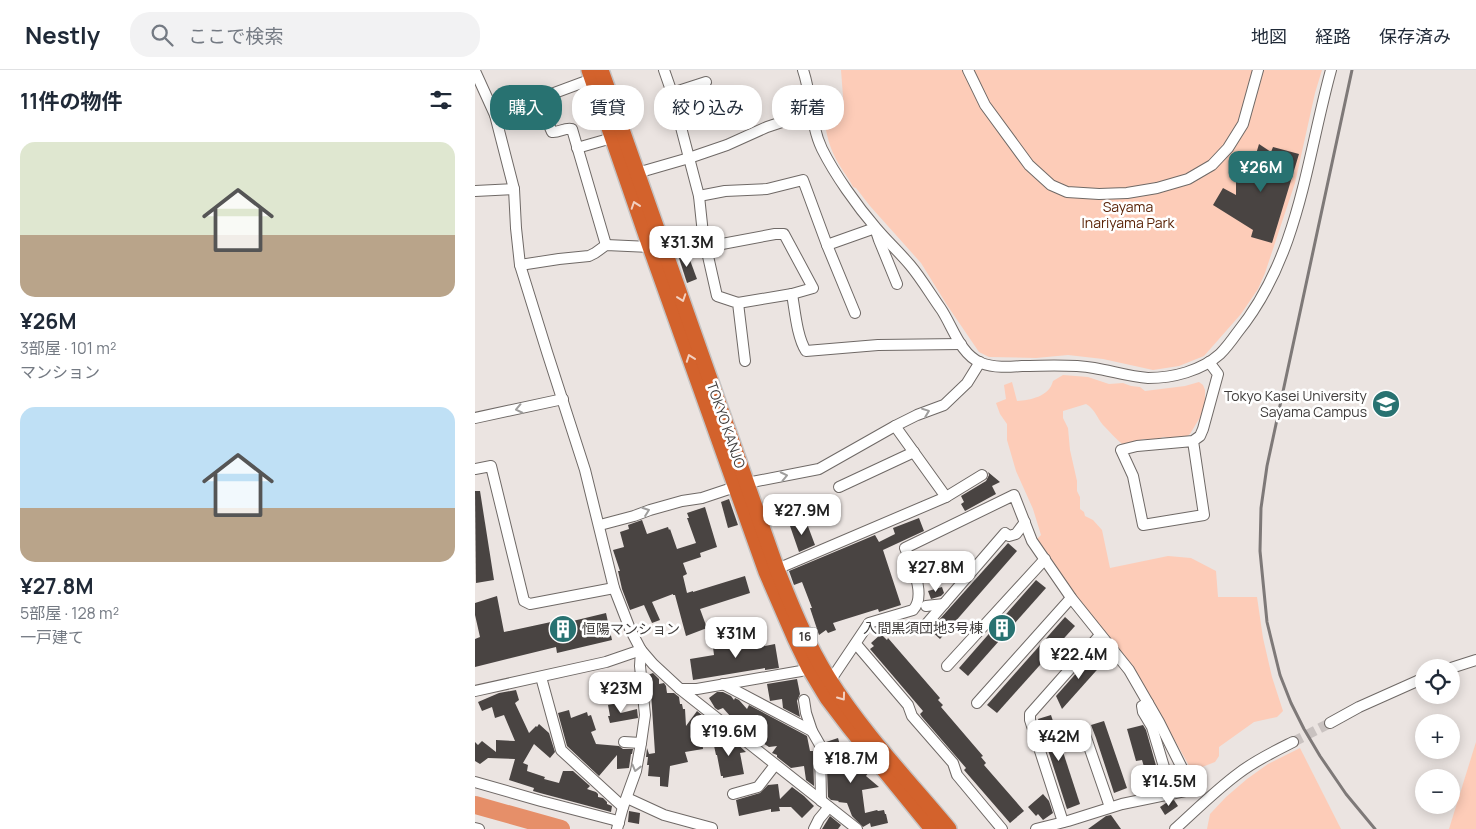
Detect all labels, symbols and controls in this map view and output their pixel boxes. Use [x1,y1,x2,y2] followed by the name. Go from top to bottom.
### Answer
[130,12,480,57] search box
[25,18,100,51] text: Nestly
[148,21,176,49] icon: search
[188,23,283,49] text: ここで検索
[1251,24,1287,48] text: 地図
[1315,24,1351,48] text: 経路
[1379,24,1451,48] text: 保存済み
[490,85,562,130] chip: 購入
[572,85,644,130] chip: 賃貸
[654,85,762,130] chip: 絞り込み
[772,85,844,130] chip: 新着
[427,86,455,114] icon: filters
[20,87,122,115] text: 11件の物件
[1231,150,1291,193] pin: ¥26M
[1240,156,1282,178] text: ¥26M
[193,175,283,265] icon: home
[1082,197,1176,232] park label: Sayama Inariyama Park
[631,202,641,210] one-way arrow
[646,226,728,268] pin: ¥31.3M
[660,231,714,253] text: ¥31.3M
[676,293,686,301] one-way arrow
[20,307,76,335] text: ¥26M
[20,337,116,359] text: 3部屋 · 101 m²
[686,355,696,363] one-way arrow
[20,361,100,383] text: マンション
[703,379,750,471] street label: TOKYO KANJO
[1224,386,1368,421] place label: Tokyo Kasei University Sayama Campus
[1371,389,1401,419] school or university icon: Tokyo Kasei University Sayama Campus
[514,403,523,413] one-way arrow
[921,408,930,418] one-way arrow
[193,440,283,530] icon: home
[779,471,788,481] one-way arrow
[761,494,843,536] pin: ¥27.9M
[774,499,830,521] text: ¥27.9M
[641,507,650,517] one-way arrow
[895,550,977,593] pin: ¥27.8M
[908,556,964,578] text: ¥27.8M
[20,572,93,600] text: ¥27.8M
[20,602,119,624] text: 5部屋 · 128 m²
[987,613,1017,643] building icon: 入間黒須団地3号棟
[548,614,578,644] building icon: 恒陽マンション
[706,616,766,659] pin: ¥31M
[863,618,983,637] place label: 入間黒須団地3号棟
[582,619,680,638] place label: 恒陽マンション
[716,622,756,644] text: ¥31M
[20,626,84,648] text: 一戸建て
[793,628,817,646] road number: 16
[1038,638,1120,680] pin: ¥22.4M
[1050,643,1108,665] text: ¥22.4M
[1415,659,1460,814] map controls
[1415,659,1460,704] button: locate
[591,672,651,714] pin: ¥23M
[600,677,642,699] text: ¥23M
[836,691,845,701] one-way arrow
[688,714,770,757] pin: ¥19.6M
[1415,714,1460,759] button: +
[701,720,757,742] text: ¥19.6M
[1029,720,1089,762] pin: ¥42M
[1038,725,1080,747] text: ¥42M
[810,742,892,784] pin: ¥18.7M
[824,747,878,769] text: ¥18.7M
[631,764,642,773] one-way arrow
[1128,764,1210,807] pin: ¥14.5M
[1415,769,1460,814] button: −
[1142,770,1196,792] text: ¥14.5M

